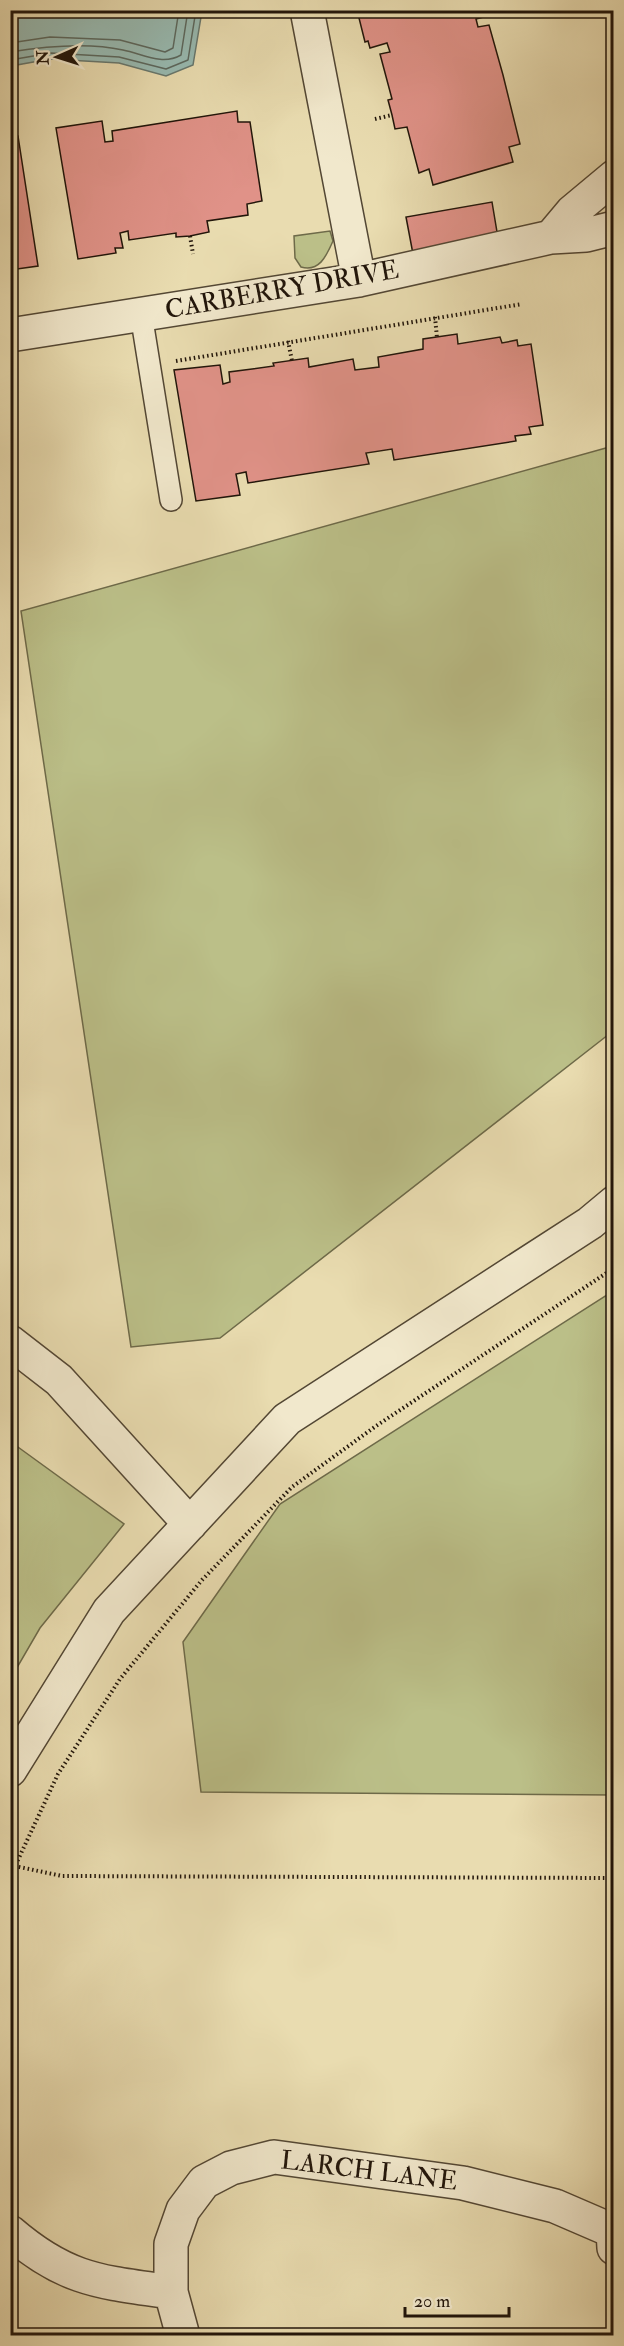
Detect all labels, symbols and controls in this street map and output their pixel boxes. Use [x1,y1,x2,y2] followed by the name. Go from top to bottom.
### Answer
[27,27,87,87] north arrow
[33,49,53,66] text: N
[163,254,401,326] street label: CARBERRY DRIVE
[279,2144,459,2198] street label: LARCH LANE
[405,2280,508,2318] scale bar
[414,2290,450,2313] text: 20 m

